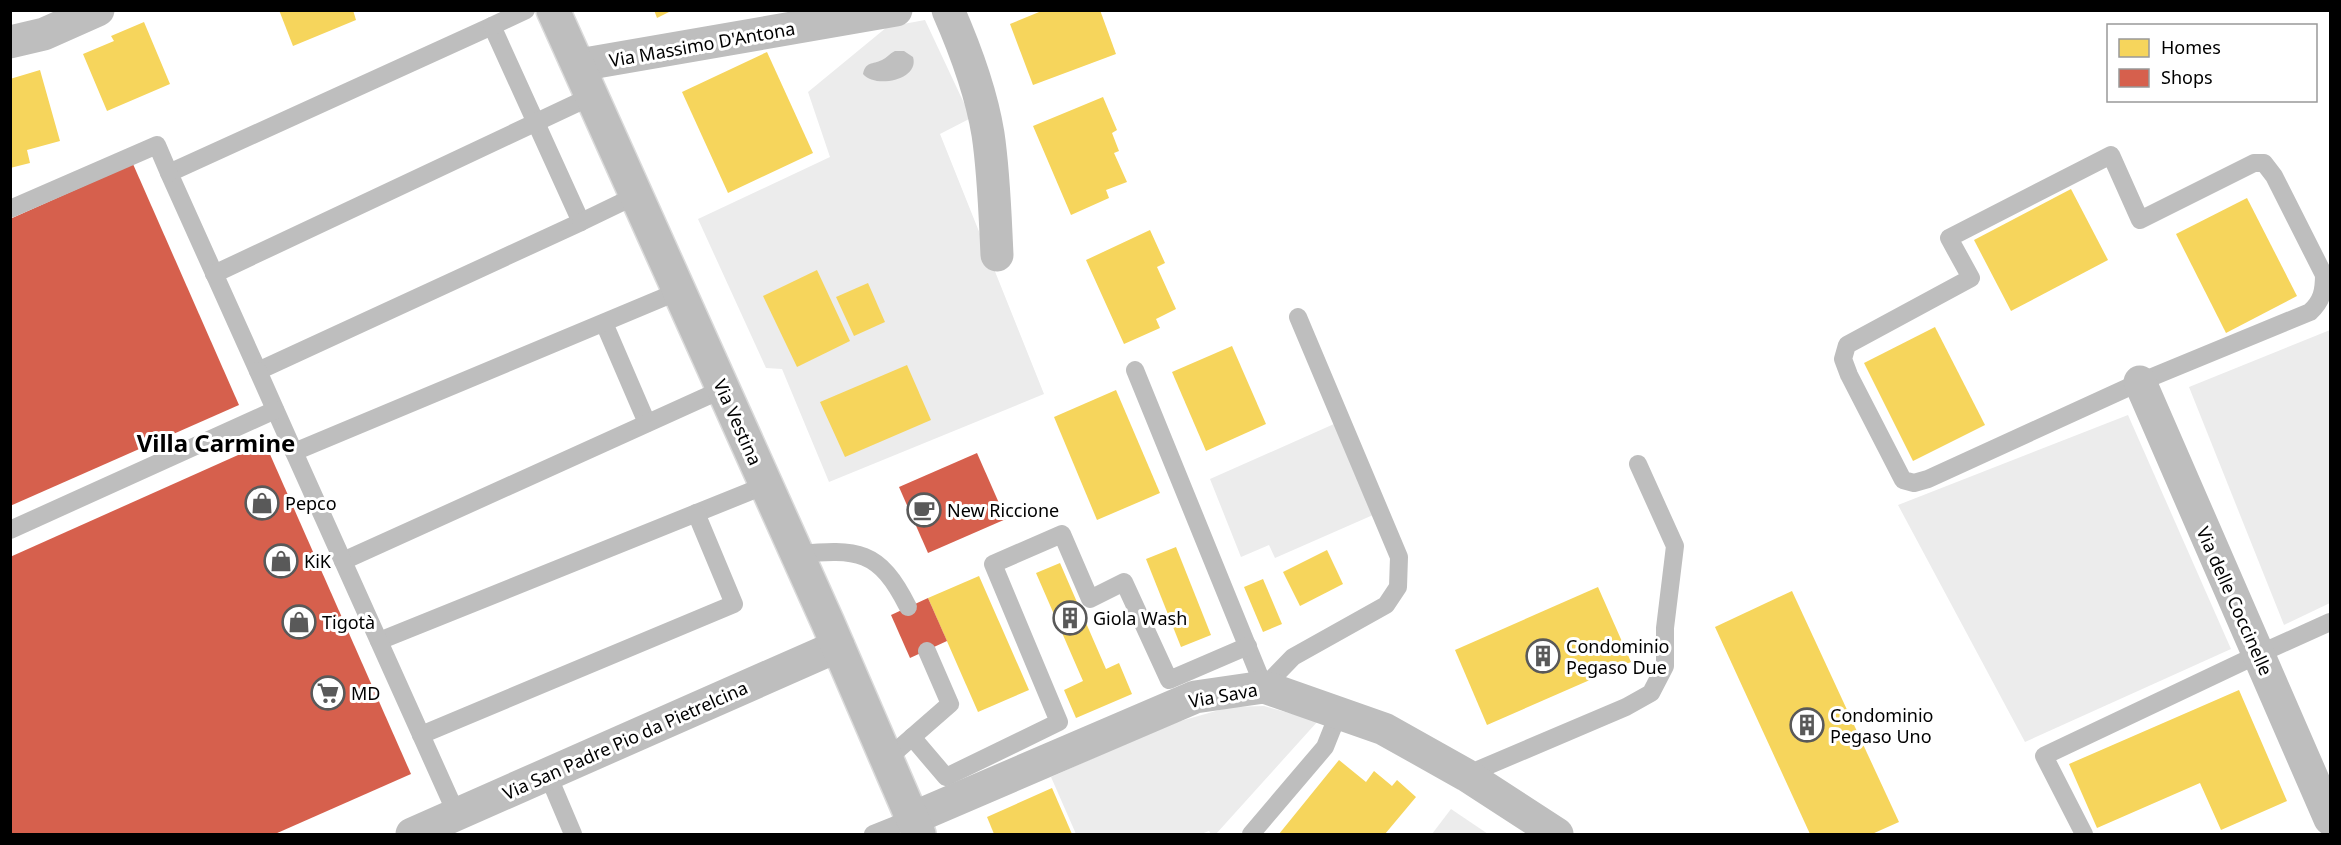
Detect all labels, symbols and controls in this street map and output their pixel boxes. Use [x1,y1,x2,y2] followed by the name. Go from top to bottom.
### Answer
[607,16,797,72] street label: Via Massimo D'Antona
[2107,24,2317,102] legend
[2161,35,2221,59] text: Homes
[2161,65,2213,89] text: Shops
[708,375,768,469] street label: Via Vestina
[137,426,295,459] district label: Villa Carmine
[244,485,280,521] shop icon: Pepco
[285,491,337,515] place label: Pepco
[906,492,942,528] cafe icon: New Riccione
[947,498,1059,522] place label: New Riccione
[2191,523,2279,679] street label: Via delle Coccinelle
[263,543,299,579] shop icon: KiK
[304,549,332,573] place label: KiK
[1052,600,1088,636] building icon: Giola Wash
[281,604,317,640] shop icon: Tigotà
[1093,606,1187,630] place label: Giola Wash
[322,610,375,634] place label: Tigotà
[1566,634,1669,679] place label: Condominio Pegaso Due
[1525,638,1561,674] building icon: Condominio Pegaso Due
[310,675,346,711] supermarket icon: MD
[499,675,751,805] street label: Via San Padre Pio da Pietrelcina
[1187,677,1259,713] street label: Via Sava
[351,681,380,705] place label: MD
[1830,703,1933,748] place label: Condominio Pegaso Uno
[1789,707,1825,743] building icon: Condominio Pegaso Uno

